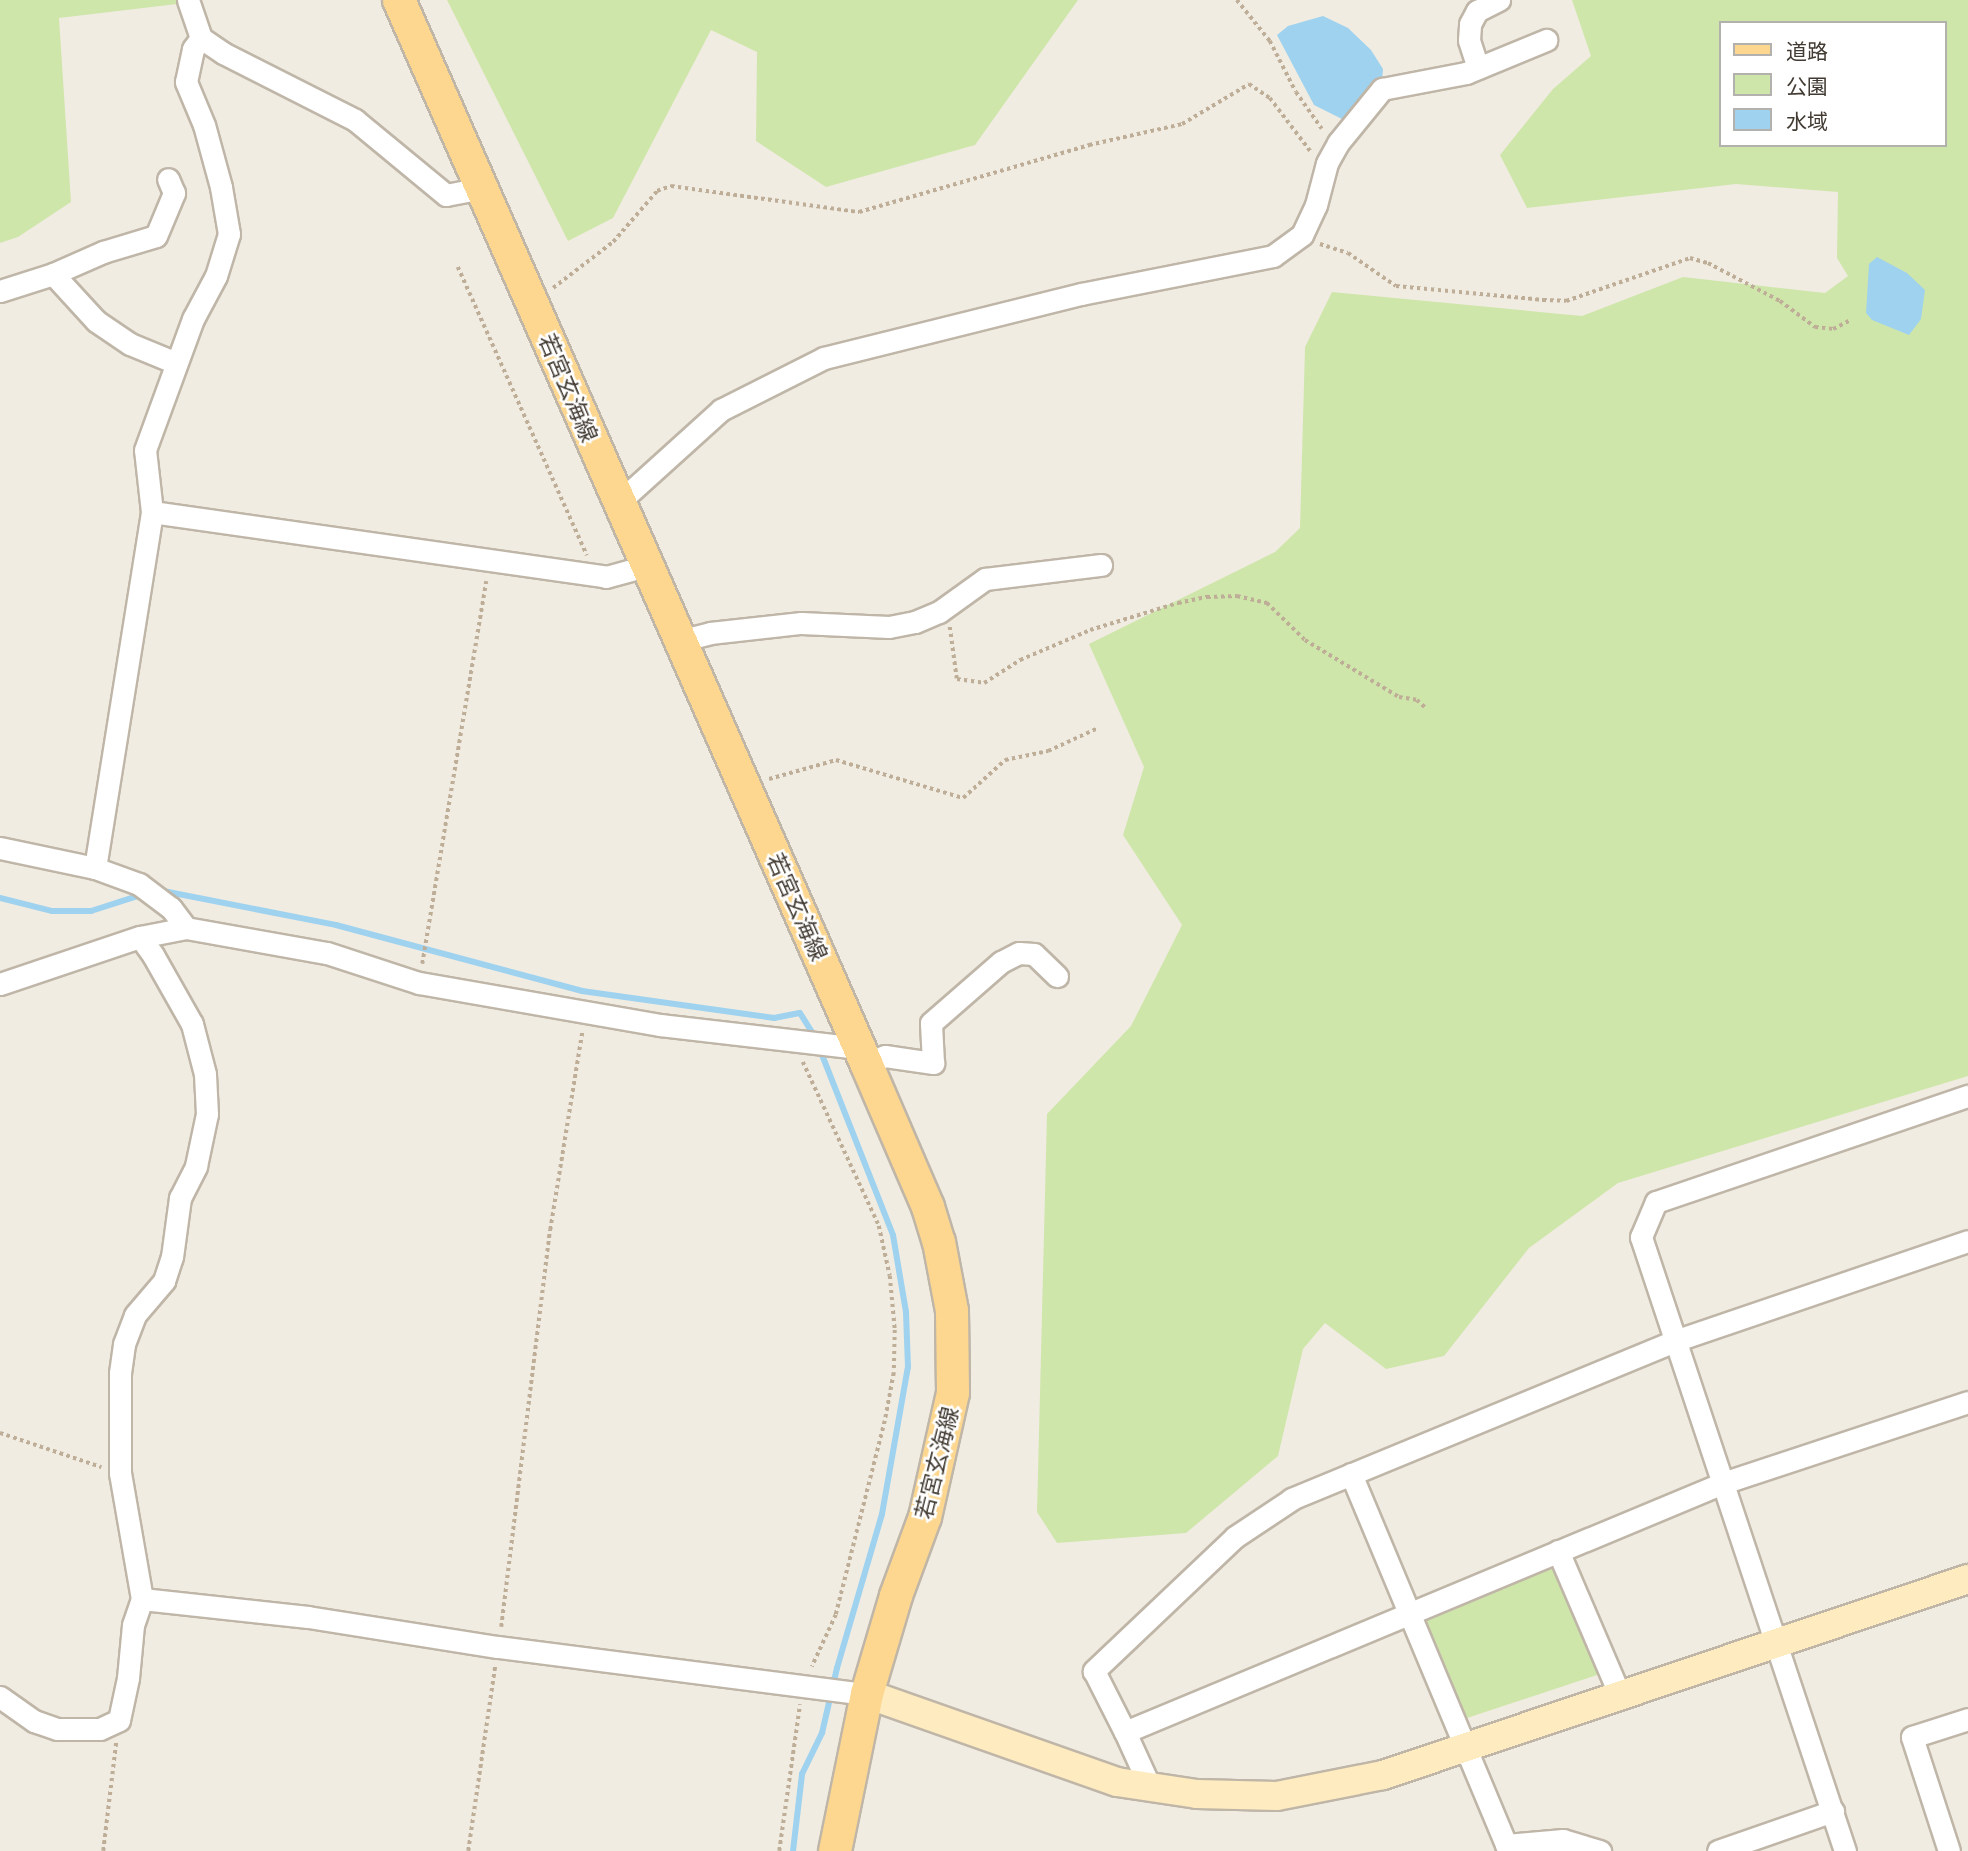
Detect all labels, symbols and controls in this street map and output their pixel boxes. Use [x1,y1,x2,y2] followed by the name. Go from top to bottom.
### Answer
[1720,21,1947,147] legend
[1786,40,1828,63] text: 道路
[1786,75,1828,98] text: 公園
[1786,110,1828,133] text: 水域
[533,330,603,446] street label: 若宮玄海線
[761,849,833,965] street label: 若宮玄海線
[910,1404,964,1522] street label: 若宮玄海線

